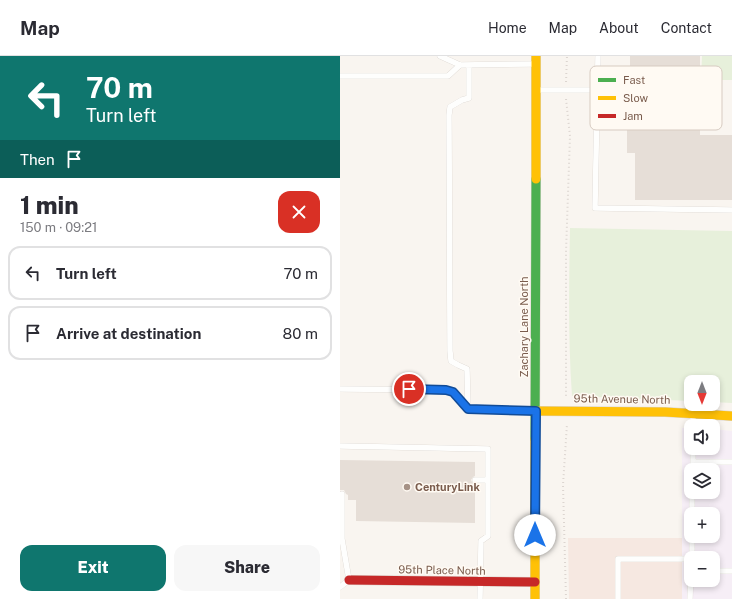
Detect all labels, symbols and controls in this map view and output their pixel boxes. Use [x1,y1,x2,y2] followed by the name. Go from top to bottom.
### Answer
[20,17,60,39] text: Map
[488,20,527,36] text: Home
[549,20,577,36] text: Map
[599,20,639,36] text: About
[661,20,712,36] text: Contact
[590,66,722,130] legend
[86,71,153,104] text: 70 m
[20,72,72,124] icon: left
[623,74,645,86] text: Fast
[623,92,649,104] text: Slow
[86,105,156,126] text: Turn left
[623,110,643,122] text: Jam
[63,148,85,170] icon: arrive
[20,151,55,168] text: Then
[20,191,79,219] text: 1 min
[278,191,320,233] button: close
[20,220,97,235] text: 150 m · 09:21
[22,262,44,284] icon: left
[56,265,117,282] text: Turn left
[283,265,318,282] text: 70 m
[518,276,530,378] street label: Zachary Lane North
[22,322,44,344] icon: arrive
[56,325,201,342] text: Arrive at destination
[283,325,318,342] text: 80 m
[392,372,426,406] pin
[684,375,720,411] north arrow
[684,375,720,587] map controls
[398,378,420,400] icon: arrive
[574,392,670,406] street label: 95th Avenue North
[684,419,720,455] button: sound
[684,463,720,499] button: layers
[415,481,480,493] place label: CenturyLink
[402,482,412,492] marker: CenturyLink
[684,507,720,543] button: +
[514,514,556,556] position arrow
[20,545,166,591] button: Exit
[174,545,320,591] button: Share
[684,551,720,587] button: −
[398,563,486,577] street label: 95th Place North

